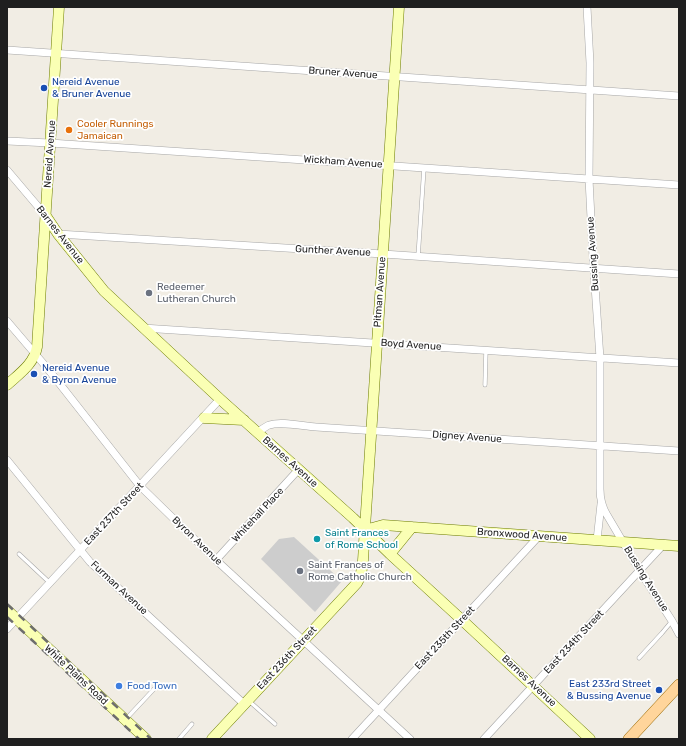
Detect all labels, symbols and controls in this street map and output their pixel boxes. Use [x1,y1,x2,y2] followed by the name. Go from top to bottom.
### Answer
[308,65,378,81] street label: Bruner Avenue
[52,76,131,100] place label: Nereid Avenue & Bruner Avenue
[39,83,49,93] marker: Nereid Avenue & Bruner Avenue
[77,118,154,142] place label: Cooler Runnings Jamaican
[42,120,58,188] street label: Nereid Avenue
[64,125,74,135] marker: Cooler Runnings Jamaican
[303,153,383,171] street label: Wickham Avenue
[34,204,86,266] street label: Barnes Avenue
[584,216,602,292] street label: Bussing Avenue
[295,243,371,259] street label: Gunther Avenue
[372,256,388,328] street label: Pitman Avenue
[157,281,236,304] place label: Redeemer Lutheran Church
[144,288,154,298] marker: Redeemer Lutheran Church
[380,337,442,353] street label: Boyd Avenue
[42,362,117,386] place label: Nereid Avenue & Byron Avenue
[29,369,39,379] marker: Nereid Avenue & Byron Avenue
[432,429,502,445] street label: Digney Avenue
[260,434,320,490] street label: Barnes Avenue
[82,480,146,548] street label: East 237th Street
[230,485,286,545] street label: Whitehall Place
[169,514,225,568] street label: Byron Avenue
[477,526,567,544] street label: Bronxwood Avenue
[325,527,398,550] place label: Saint Frances of Rome School
[312,534,322,544] marker: Saint Frances of Rome School
[621,544,671,614] street label: Bussing Avenue
[88,559,150,617] street label: Furman Avenue
[308,559,412,582] place label: Saint Frances of Rome Catholic Church
[295,566,305,576] marker: Saint Frances of Rome Catholic Church
[413,604,477,672] street label: East 235th Street
[541,608,607,676] street label: East 234th Street
[255,624,319,692] street label: East 236th Street
[42,642,110,708] street label: White Plains Road
[499,653,559,709] street label: Barnes Avenue
[567,678,651,702] place label: East 233rd Street & Bussing Avenue
[127,680,177,692] place label: Food Town
[114,681,124,691] marker: Food Town
[654,685,664,695] marker: East 233rd Street & Bussing Avenue

